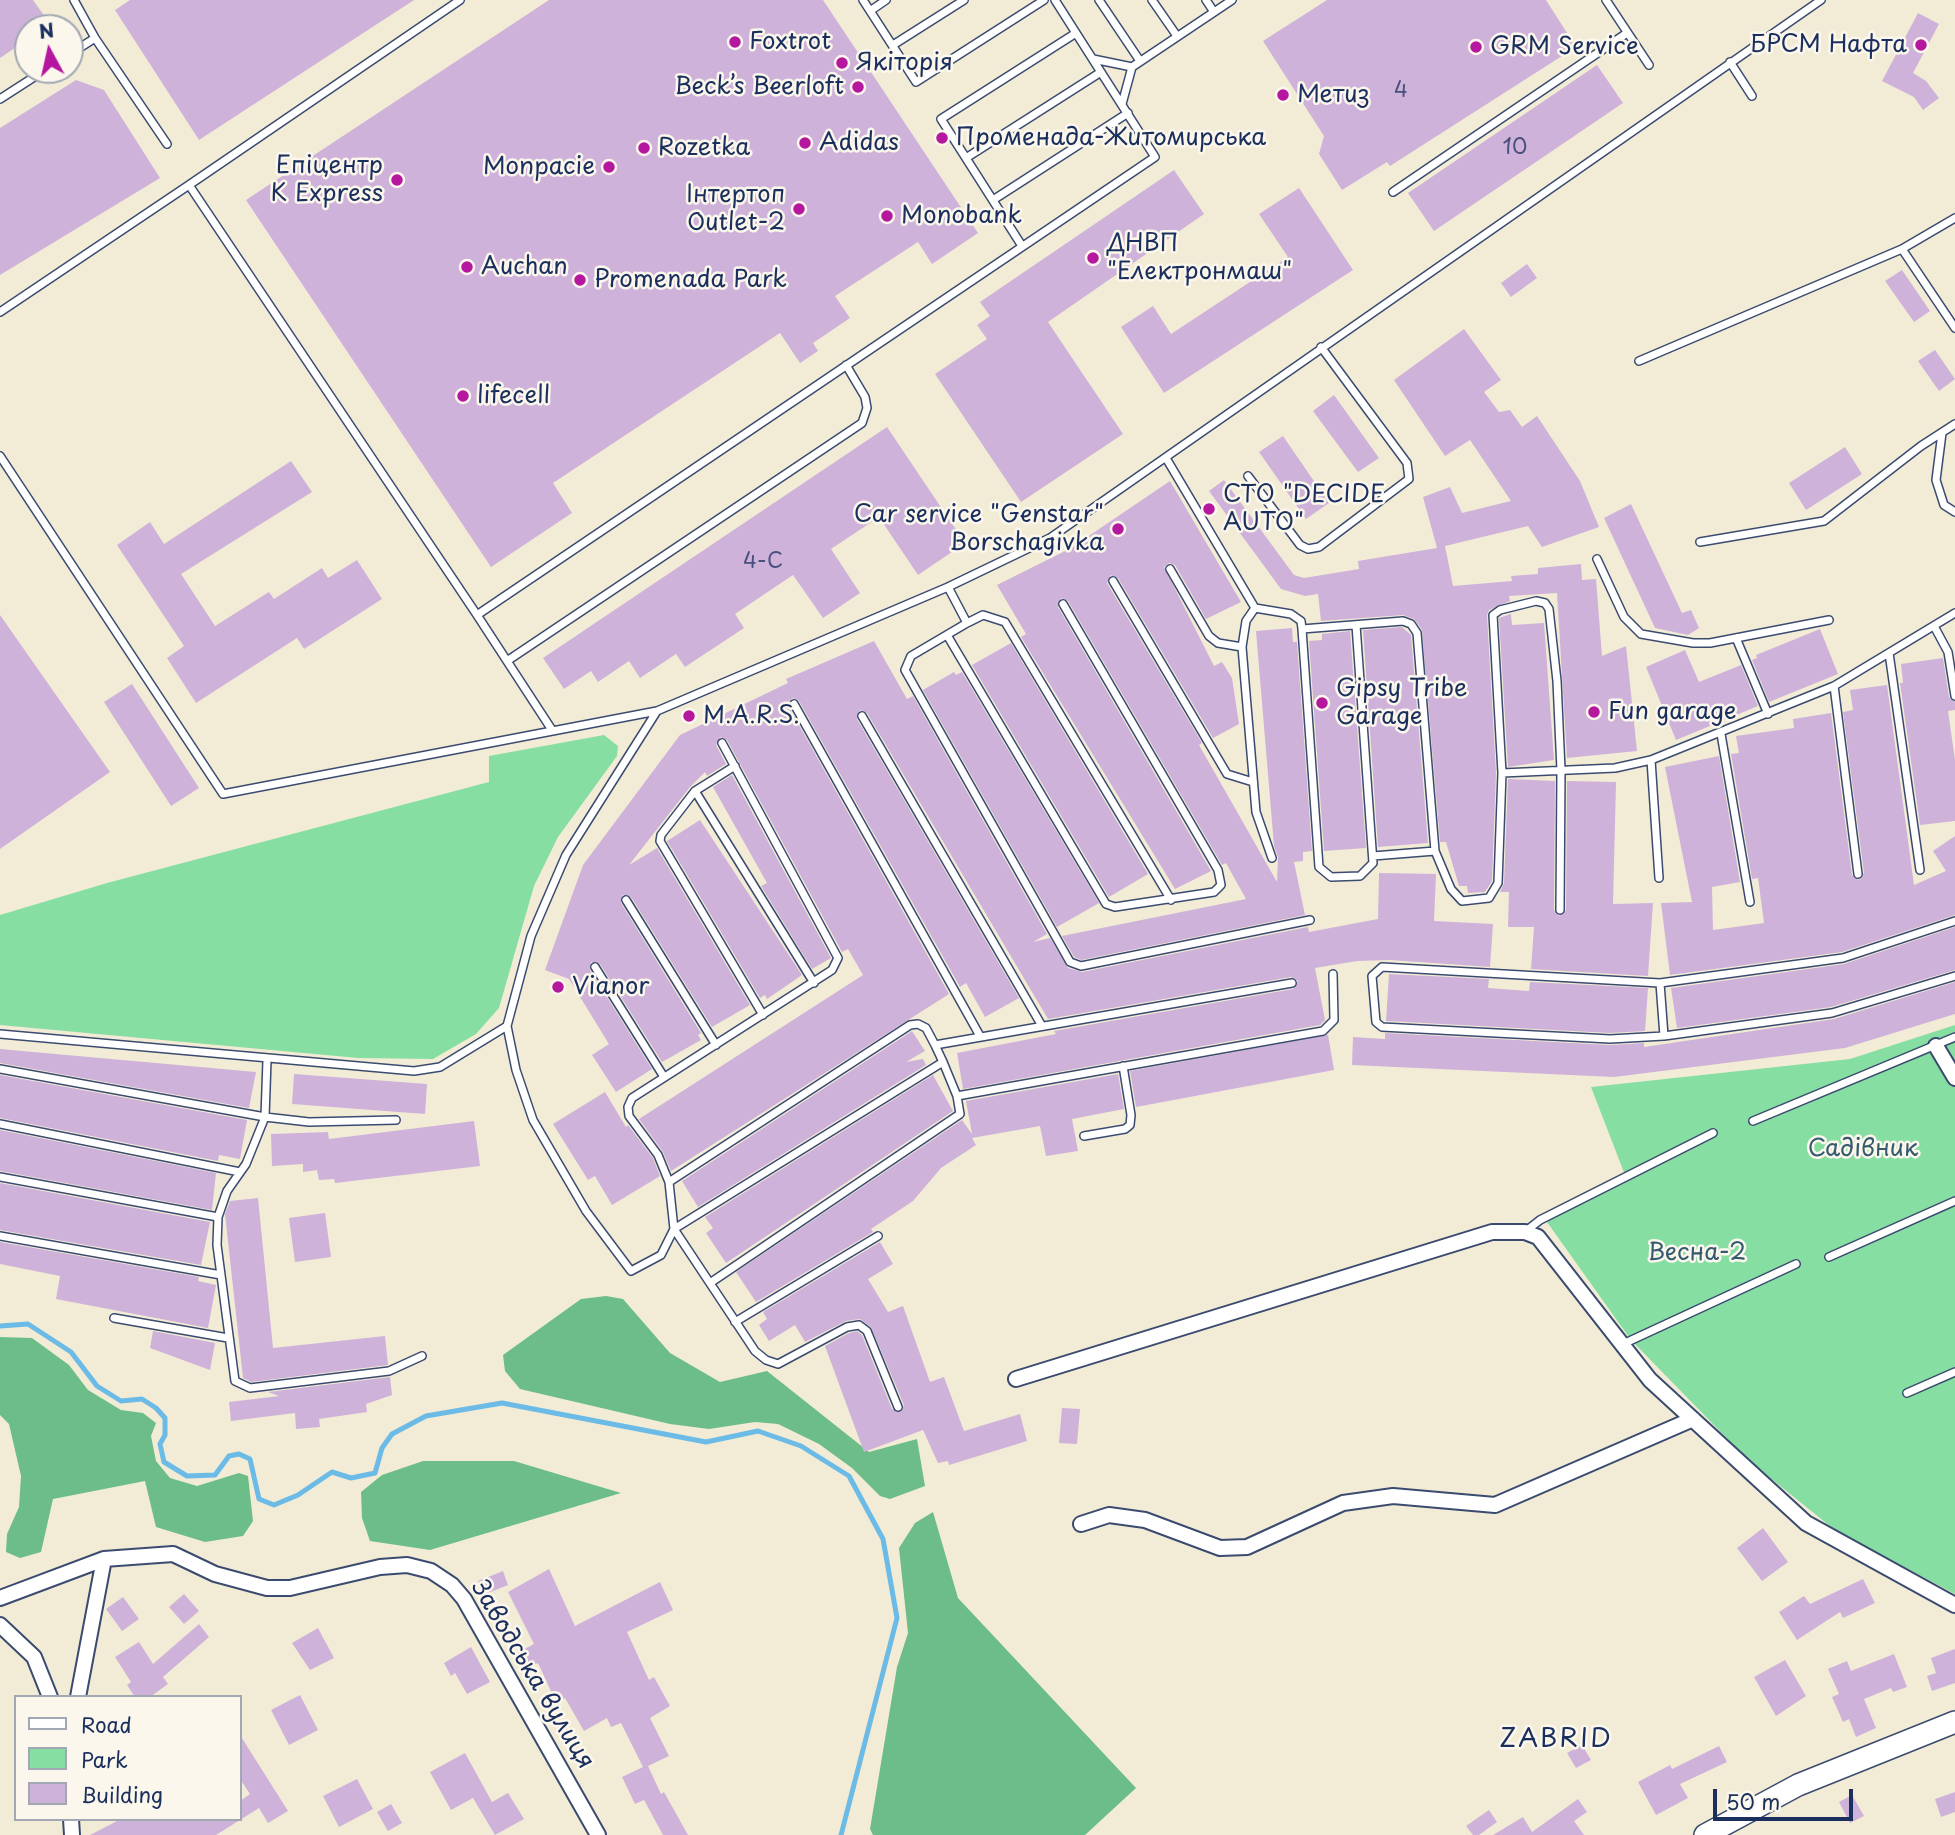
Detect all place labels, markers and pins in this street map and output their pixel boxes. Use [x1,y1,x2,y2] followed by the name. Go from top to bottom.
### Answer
[749,28,831,56] place label: Foxtrot
[1751,31,1907,59] place label: БРСМ Нафта
[1490,33,1639,61] place label: GRM Service
[727,34,743,50] marker: Foxtrot
[1913,37,1929,53] marker: БРСМ Нафта
[1468,39,1484,55] marker: GRM Service
[856,49,953,77] place label: Якіторія
[834,55,850,71] marker: Якіторія
[674,73,844,101] place label: Beck’s Beerloft
[850,79,866,95] marker: Beck’s Beerloft
[1297,81,1370,109] place label: Метиз
[1275,87,1291,103] marker: Метиз
[956,124,1266,152] place label: Променада-Житомирська
[819,129,899,157] place label: Adidas
[934,130,950,146] marker: Променада-Житомирська
[658,134,750,162] place label: Rozetka
[797,135,813,151] marker: Adidas
[636,140,652,156] marker: Rozetka
[270,152,383,208] place label: Епіцентр К Express
[483,153,595,181] place label: Monpacie
[601,159,617,175] marker: Monpacie
[389,172,405,188] marker: Епіцентр К Express
[686,181,785,237] place label: Інтертоп Outlet-2
[791,201,807,217] marker: Інтертоп Outlet-2
[901,202,1022,230] place label: Monobank
[879,208,895,224] marker: Monobank
[1107,230,1292,286] place label: ДНВП "Електронмаш"
[1085,250,1101,266] marker: ДНВП "Електронмаш"
[481,253,568,281] place label: Auchan
[459,259,475,275] marker: Auchan
[594,266,787,294] place label: Promenada Park
[572,272,588,288] marker: Promenada Park
[477,382,550,410] place label: lifecell
[455,388,471,404] marker: lifecell
[1223,481,1385,537] place label: СТО "DECIDE AUTO"
[854,501,1104,557] place label: Car service "Genstar" Borschagivka
[1201,501,1217,517] marker: СТО "DECIDE AUTO"
[1110,521,1126,537] marker: Car service "Genstar" Borschagivka
[1336,675,1468,731] place label: Gipsy Tribe Garage
[1314,695,1330,711] marker: Gipsy Tribe Garage
[1608,698,1737,726] place label: Fun garage
[703,702,800,730] place label: M.A.R.S.
[1586,704,1602,720] marker: Fun garage
[681,708,697,724] marker: M.A.R.S.
[572,973,649,1001] place label: Vianor
[550,979,566,995] marker: Vianor

